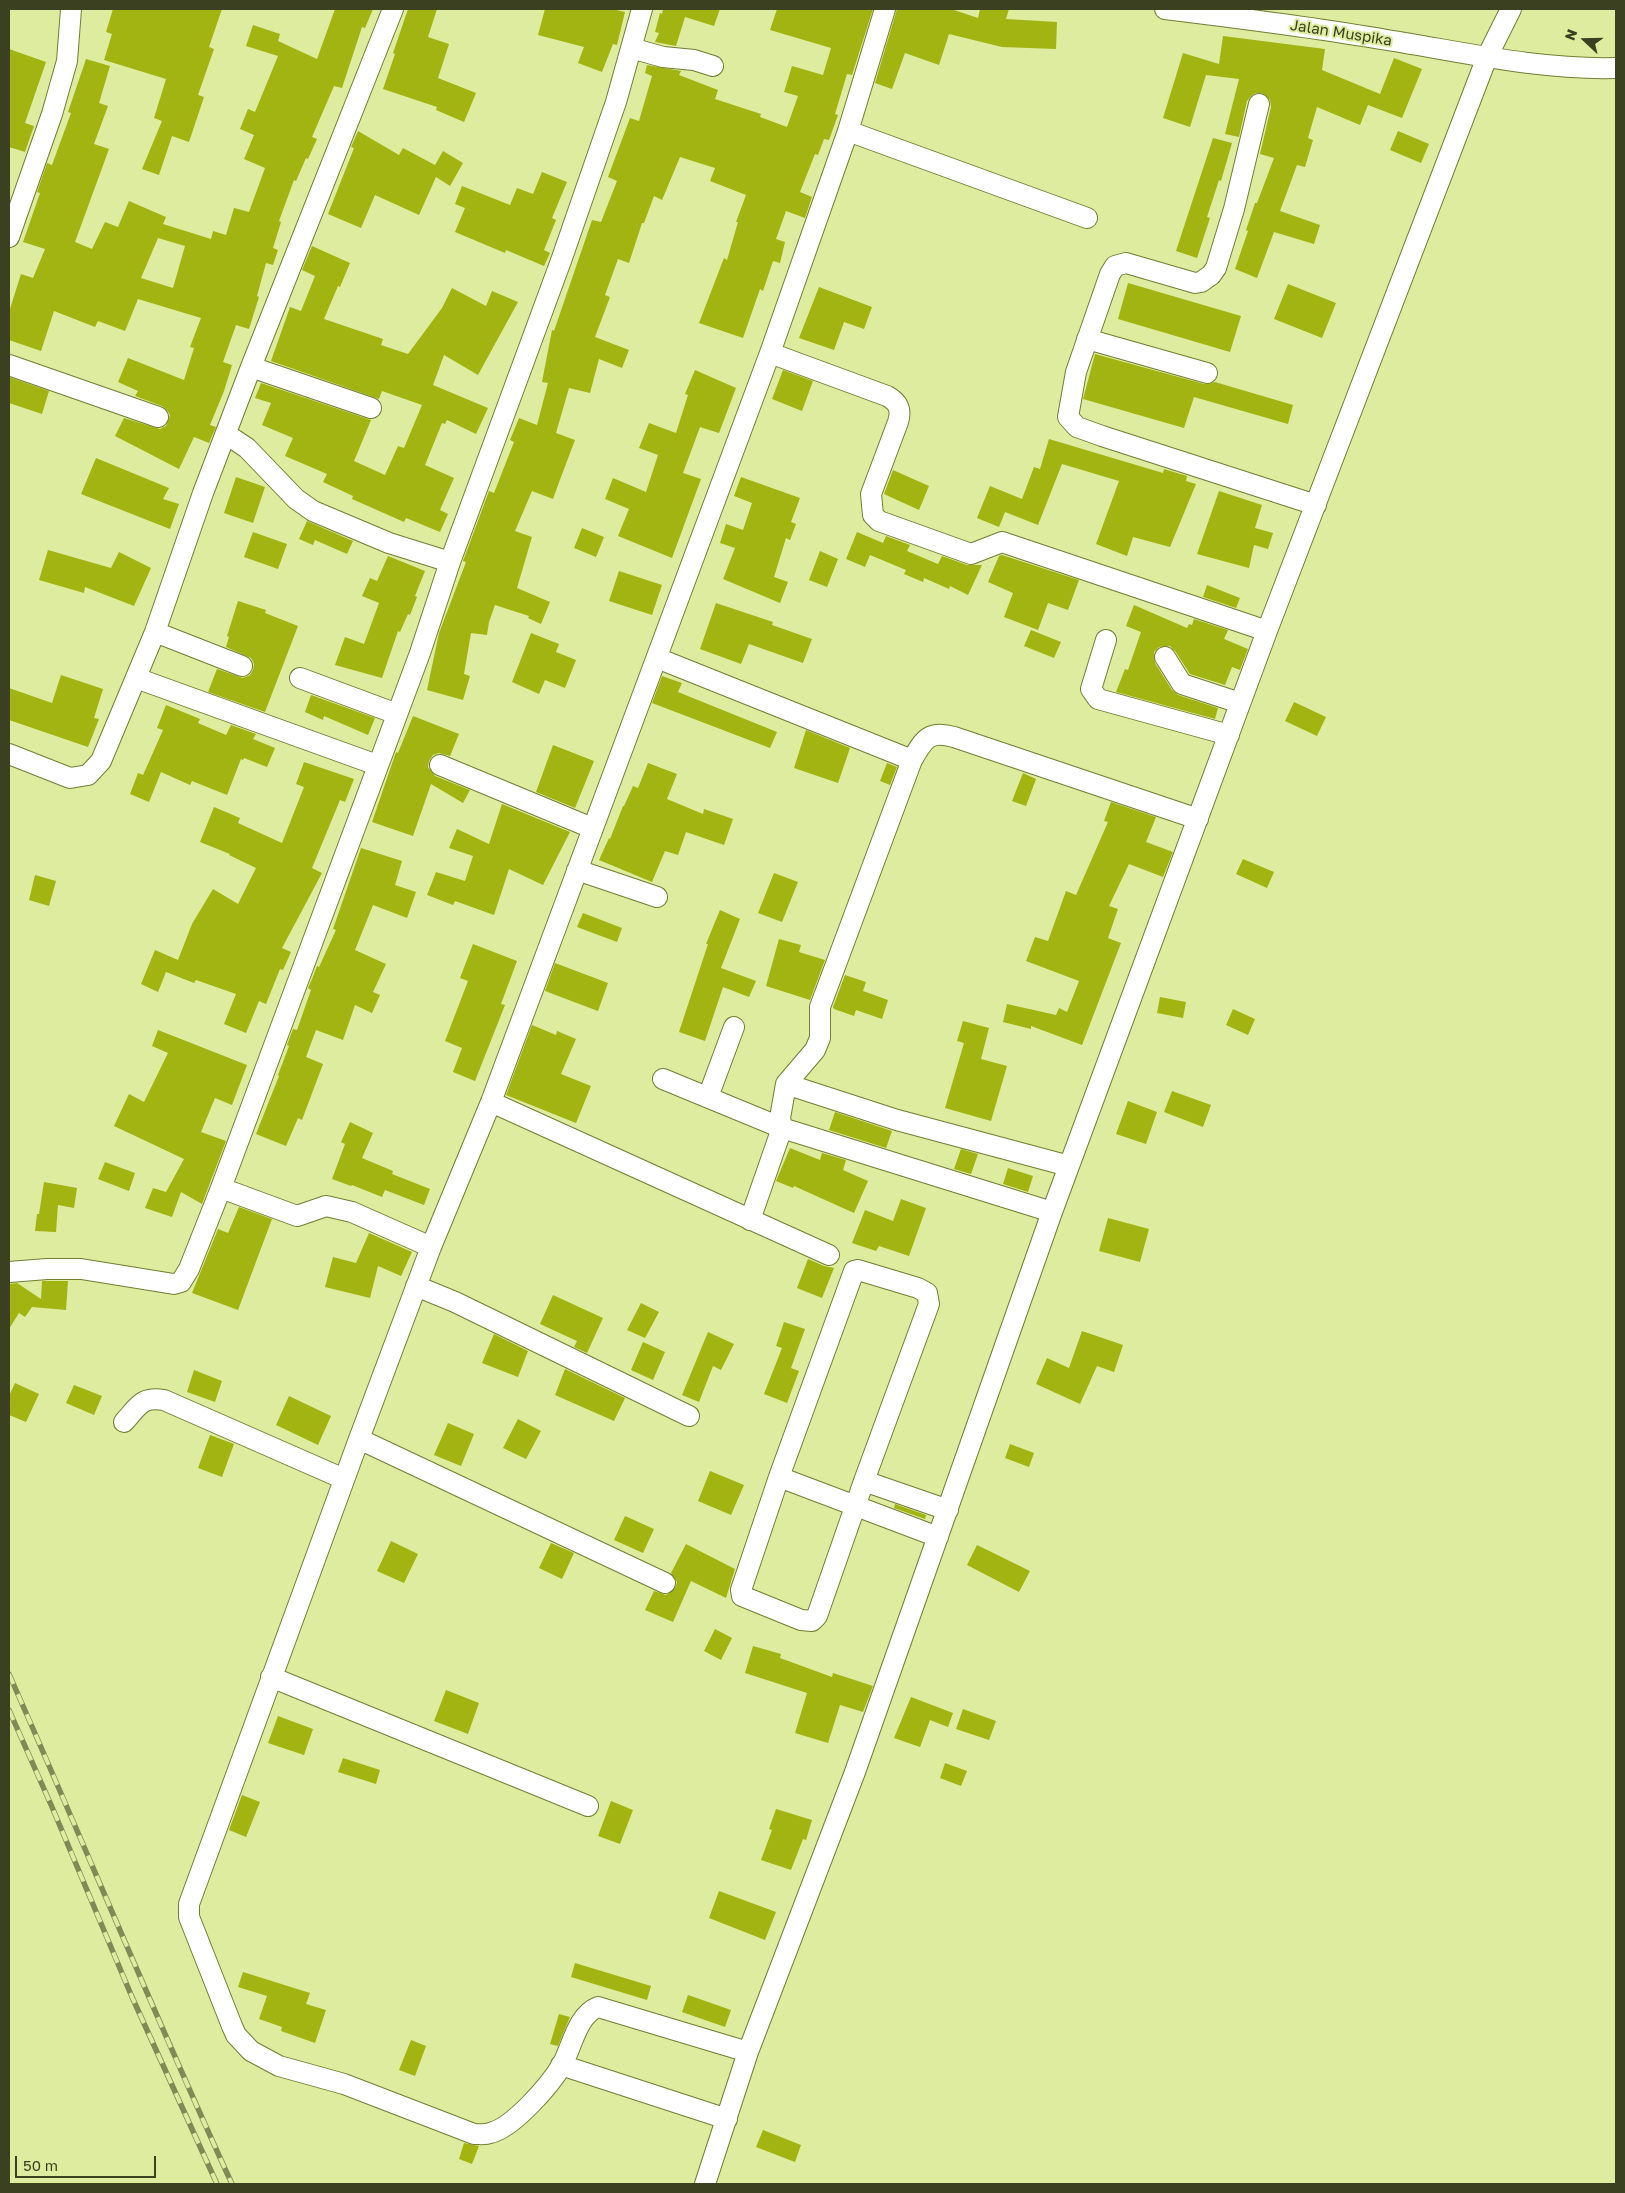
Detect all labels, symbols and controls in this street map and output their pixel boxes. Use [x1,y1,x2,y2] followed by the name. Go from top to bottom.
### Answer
[1560,15,1610,65] north arrow
[1289,16,1393,50] street label: Jalan Muspika
[1561,26,1580,42] text: N
[18,2146,159,2178] scale bar
[23,2156,58,2174] text: 50 m

